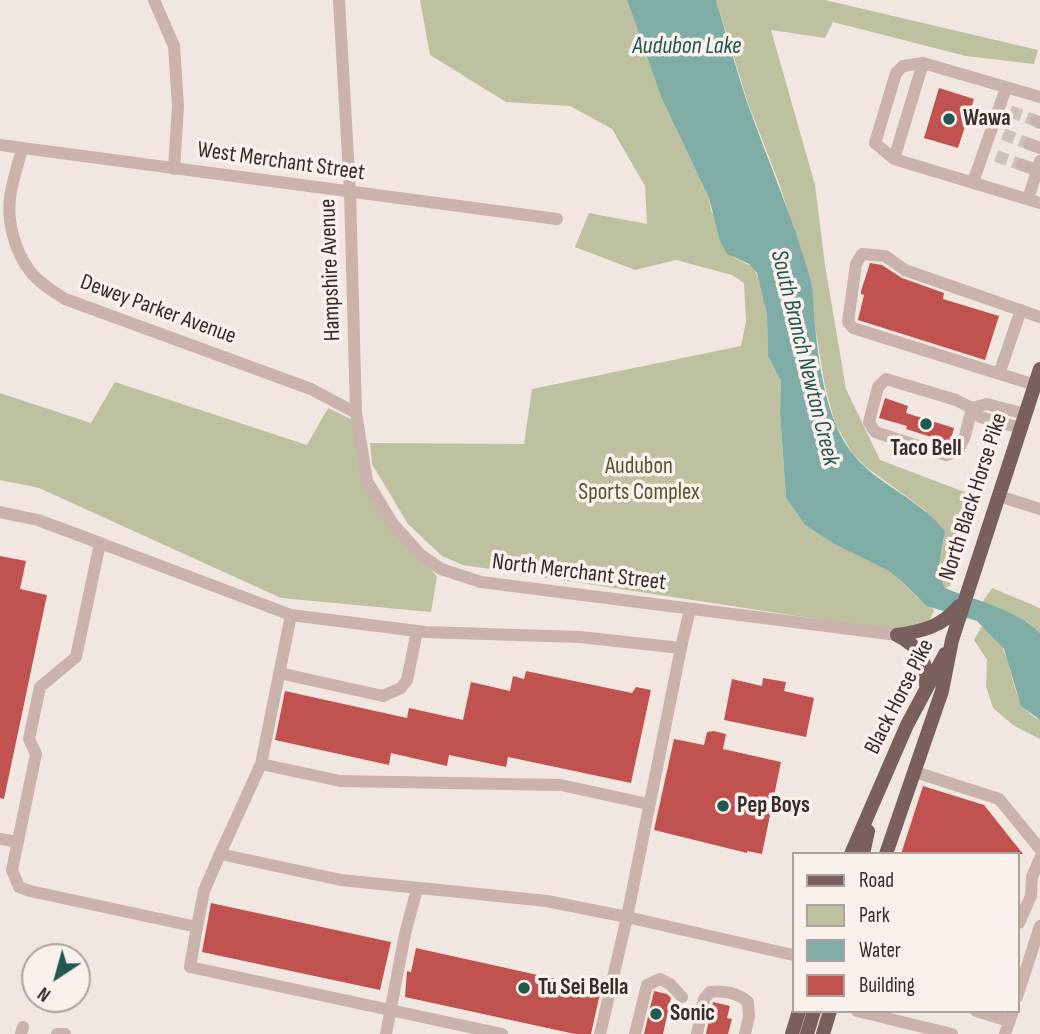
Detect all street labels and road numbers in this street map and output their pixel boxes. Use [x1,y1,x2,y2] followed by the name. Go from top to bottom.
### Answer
[195,137,367,187] street label: West Merchant Street
[315,198,347,342] street label: Hampshire Avenue
[76,269,240,351] street label: Dewey Parker Avenue
[934,410,1014,584] street label: North Black Horse Pike
[491,549,667,597] street label: North Merchant Street
[859,635,941,759] street label: Black Horse Pike

